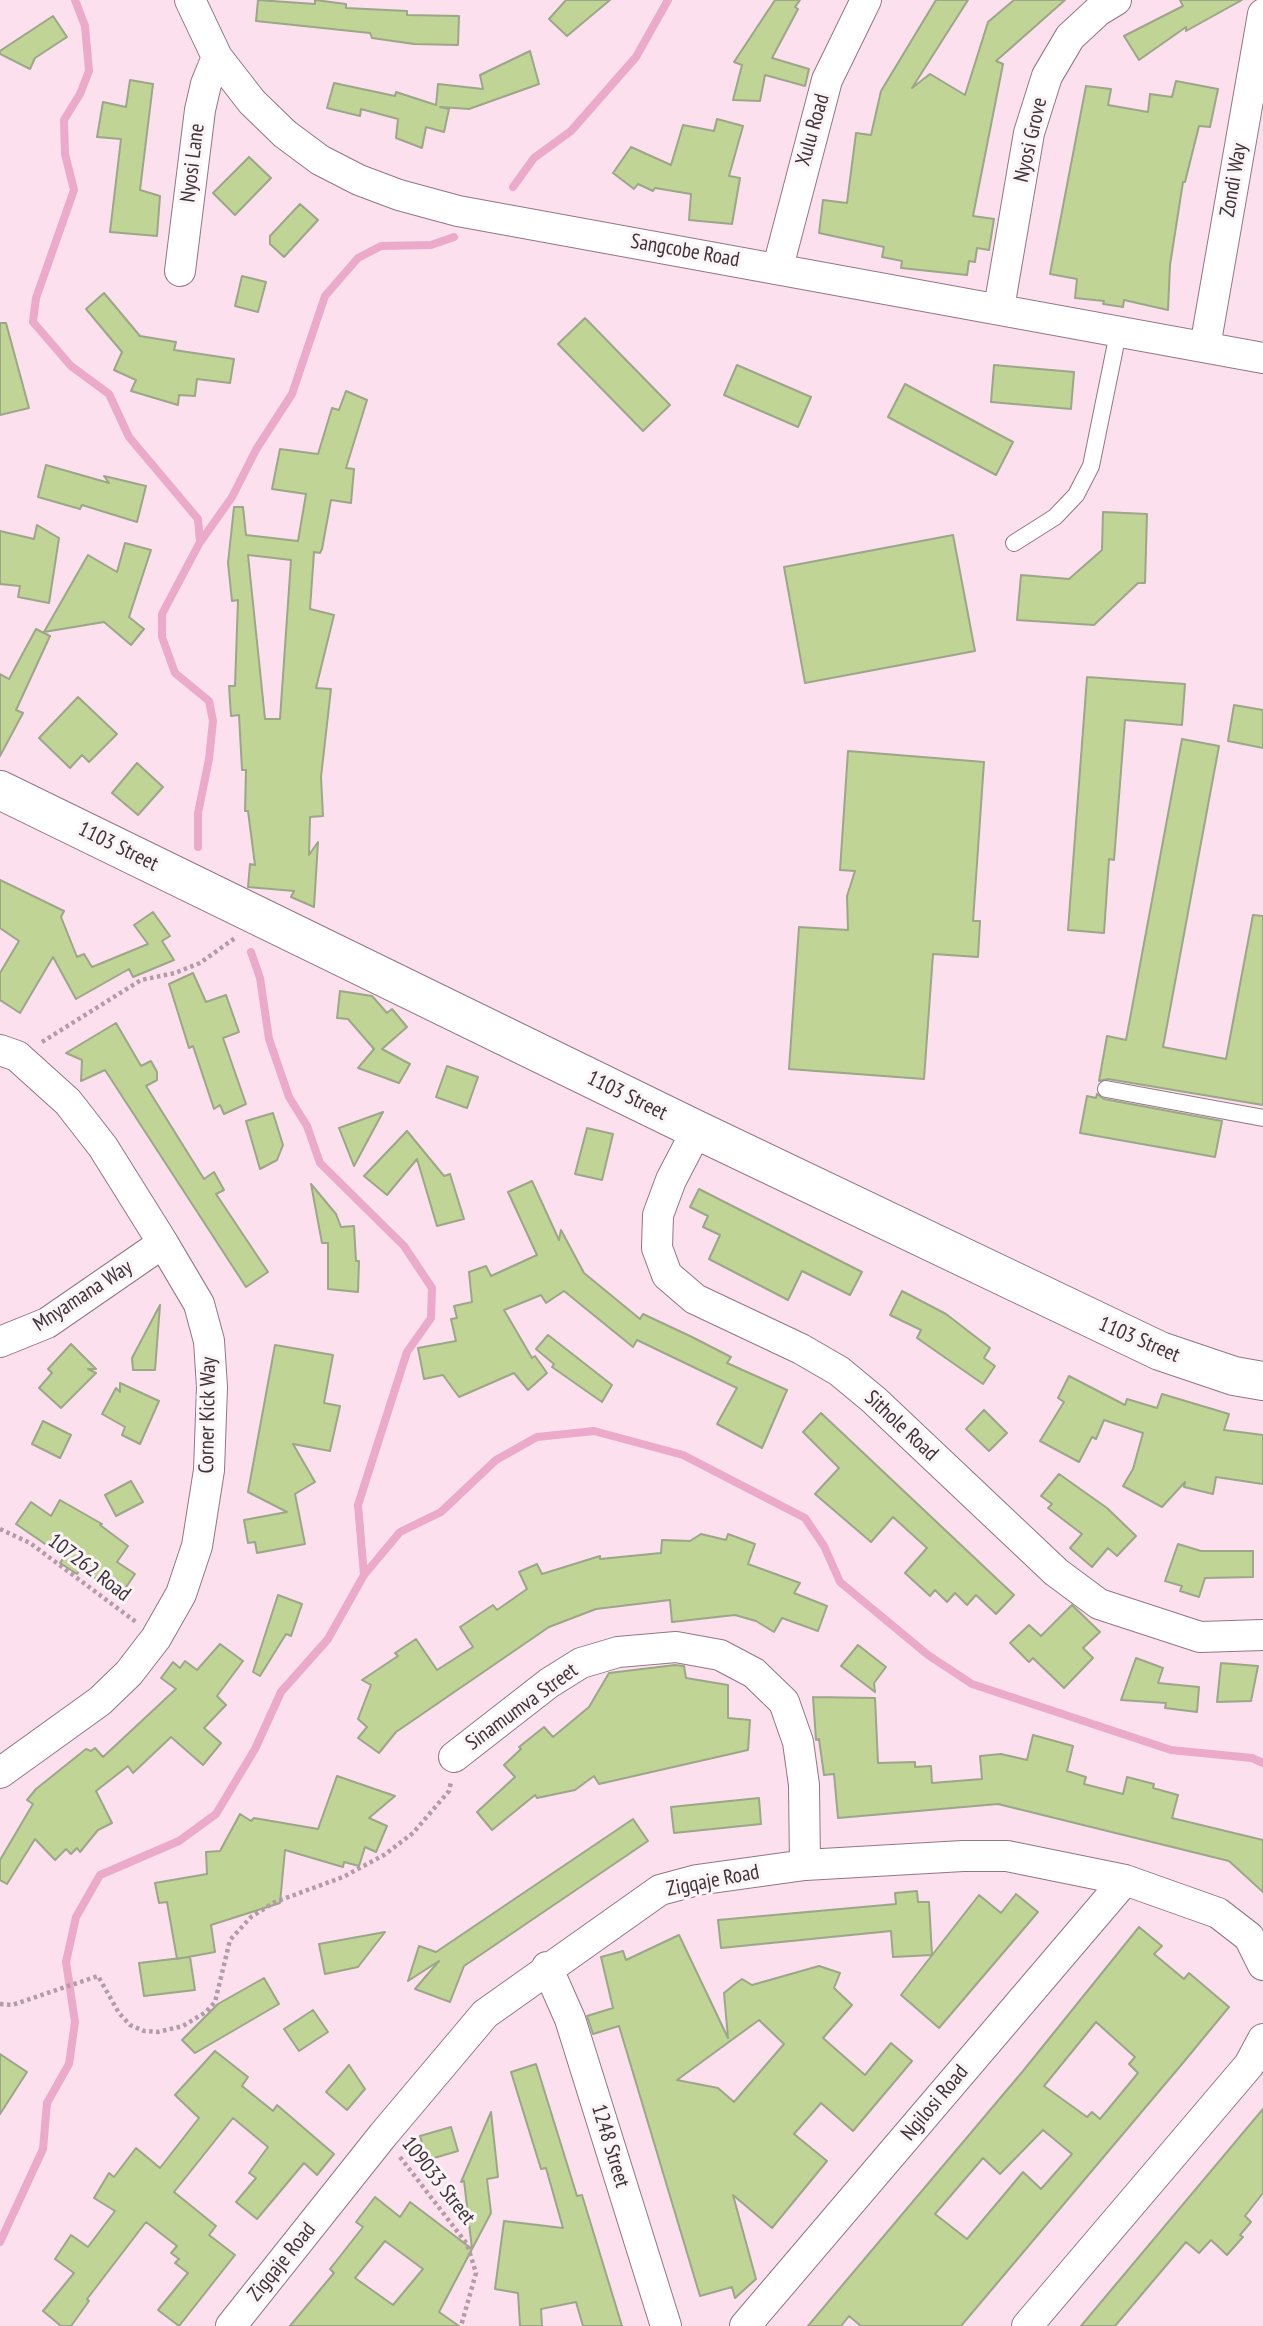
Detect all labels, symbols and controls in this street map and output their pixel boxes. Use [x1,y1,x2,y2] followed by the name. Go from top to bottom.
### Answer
[791,91,835,169] street label: Xulu Road
[1009,95,1053,185] street label: Nyosi Grove
[176,122,210,204] street label: Nyosi Lane
[1215,141,1253,219] street label: Zondi Way
[629,229,741,273] street label: Sangcobe Road
[74,817,162,877] street label: 1103 Street
[583,1066,671,1126] street label: 1103 Street
[29,1255,137,1337] street label: Mnyamana Way
[1095,1312,1183,1368] street label: 1103 Street
[194,1356,222,1474] street label: Corner Kick Way
[859,1386,943,1466] street label: Sithole Road
[43,1529,135,1607] street label: 107262 Road
[461,1658,583,1756] street label: Sinamumva Street
[665,1860,761,1902] street label: Zigqaje Road
[896,2060,974,2146] street label: Ngilosi Road
[585,2101,635,2191] street label: 1248 Street
[396,2132,480,2230] street label: 109033 Street
[243,2218,321,2306] street label: Zigqaje Road

